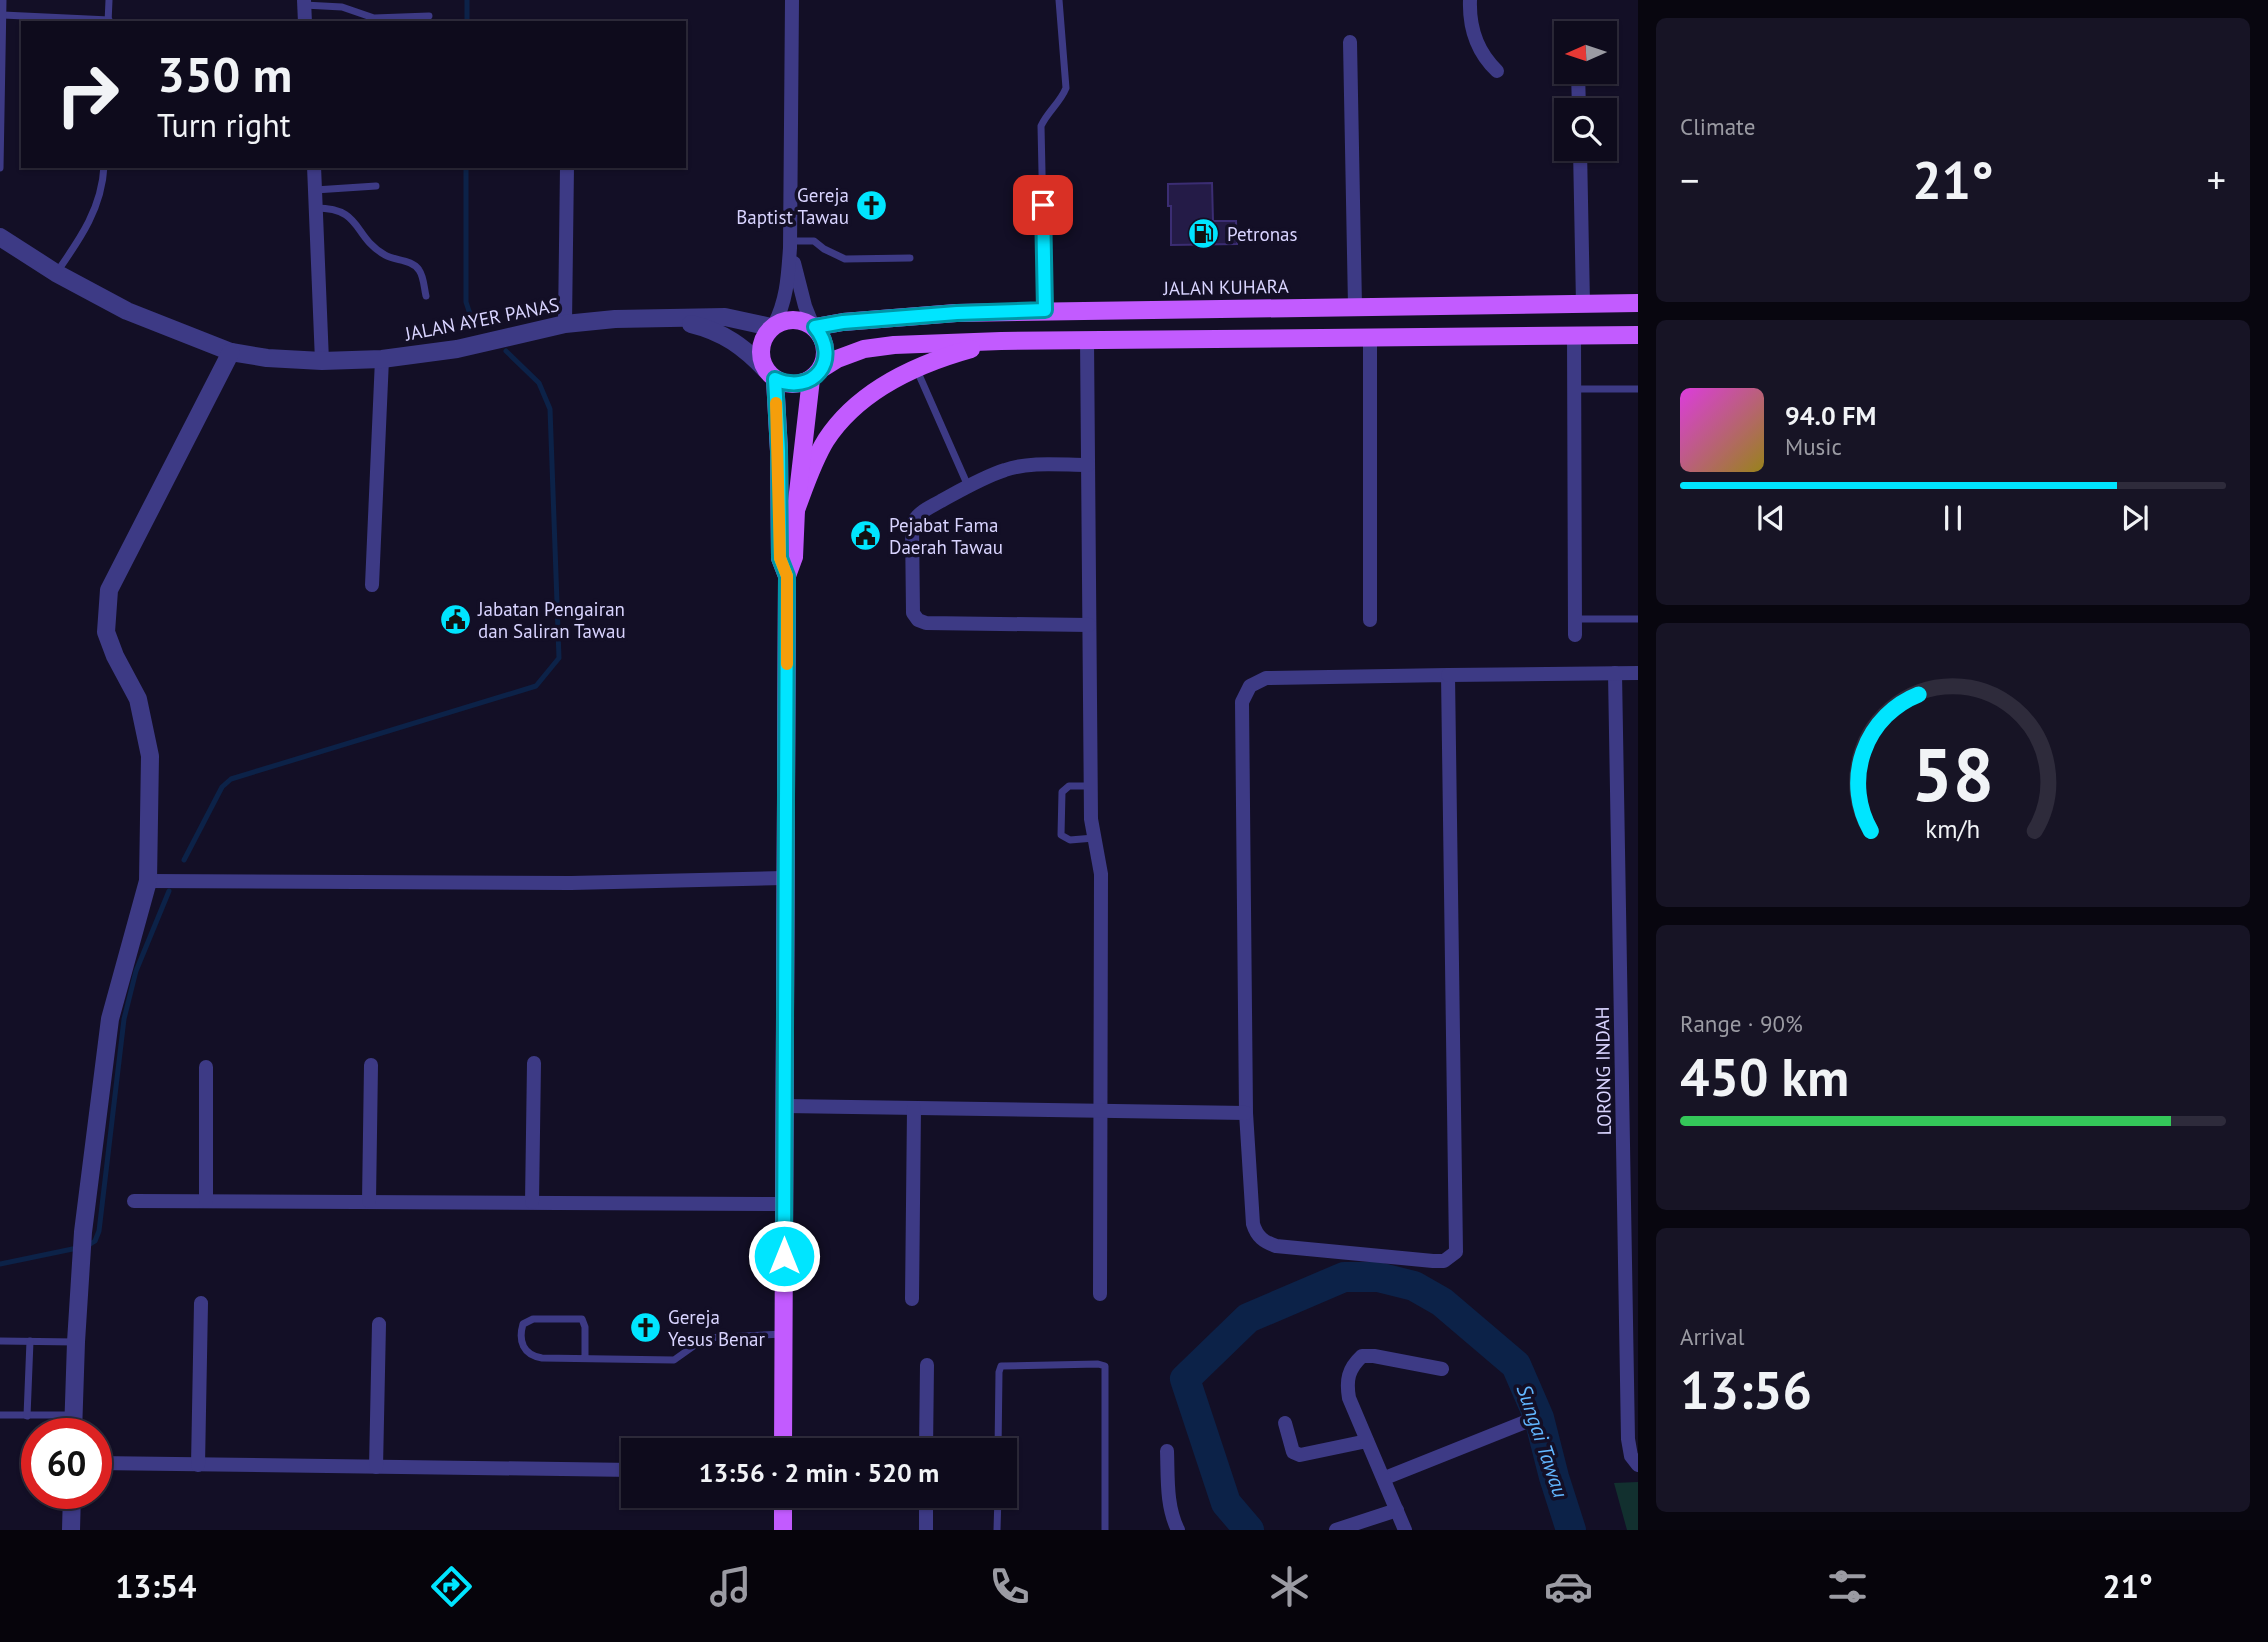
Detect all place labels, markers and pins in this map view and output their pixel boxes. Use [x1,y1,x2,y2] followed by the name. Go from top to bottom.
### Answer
[1013,175,1073,235] pin
[736,183,849,229] place label: Gereja Baptist Tawau
[855,189,889,223] church icon: Gereja Baptist Tawau
[1187,217,1221,251] fuel station icon: Petronas
[1227,222,1298,246] place label: Petronas
[889,513,1003,559] place label: Pejabat Fama Daerah Tawau
[849,519,883,553] public building icon: Pejabat Fama Daerah Tawau
[477,597,626,643] place label: Jabatan Pengairan dan Saliran Tawau
[438,603,472,637] public building icon: Jabatan Pengairan dan Saliran Tawau
[668,1305,766,1351] place label: Gereja Yesus Benar
[628,1311,662,1345] church icon: Gereja Yesus Benar

